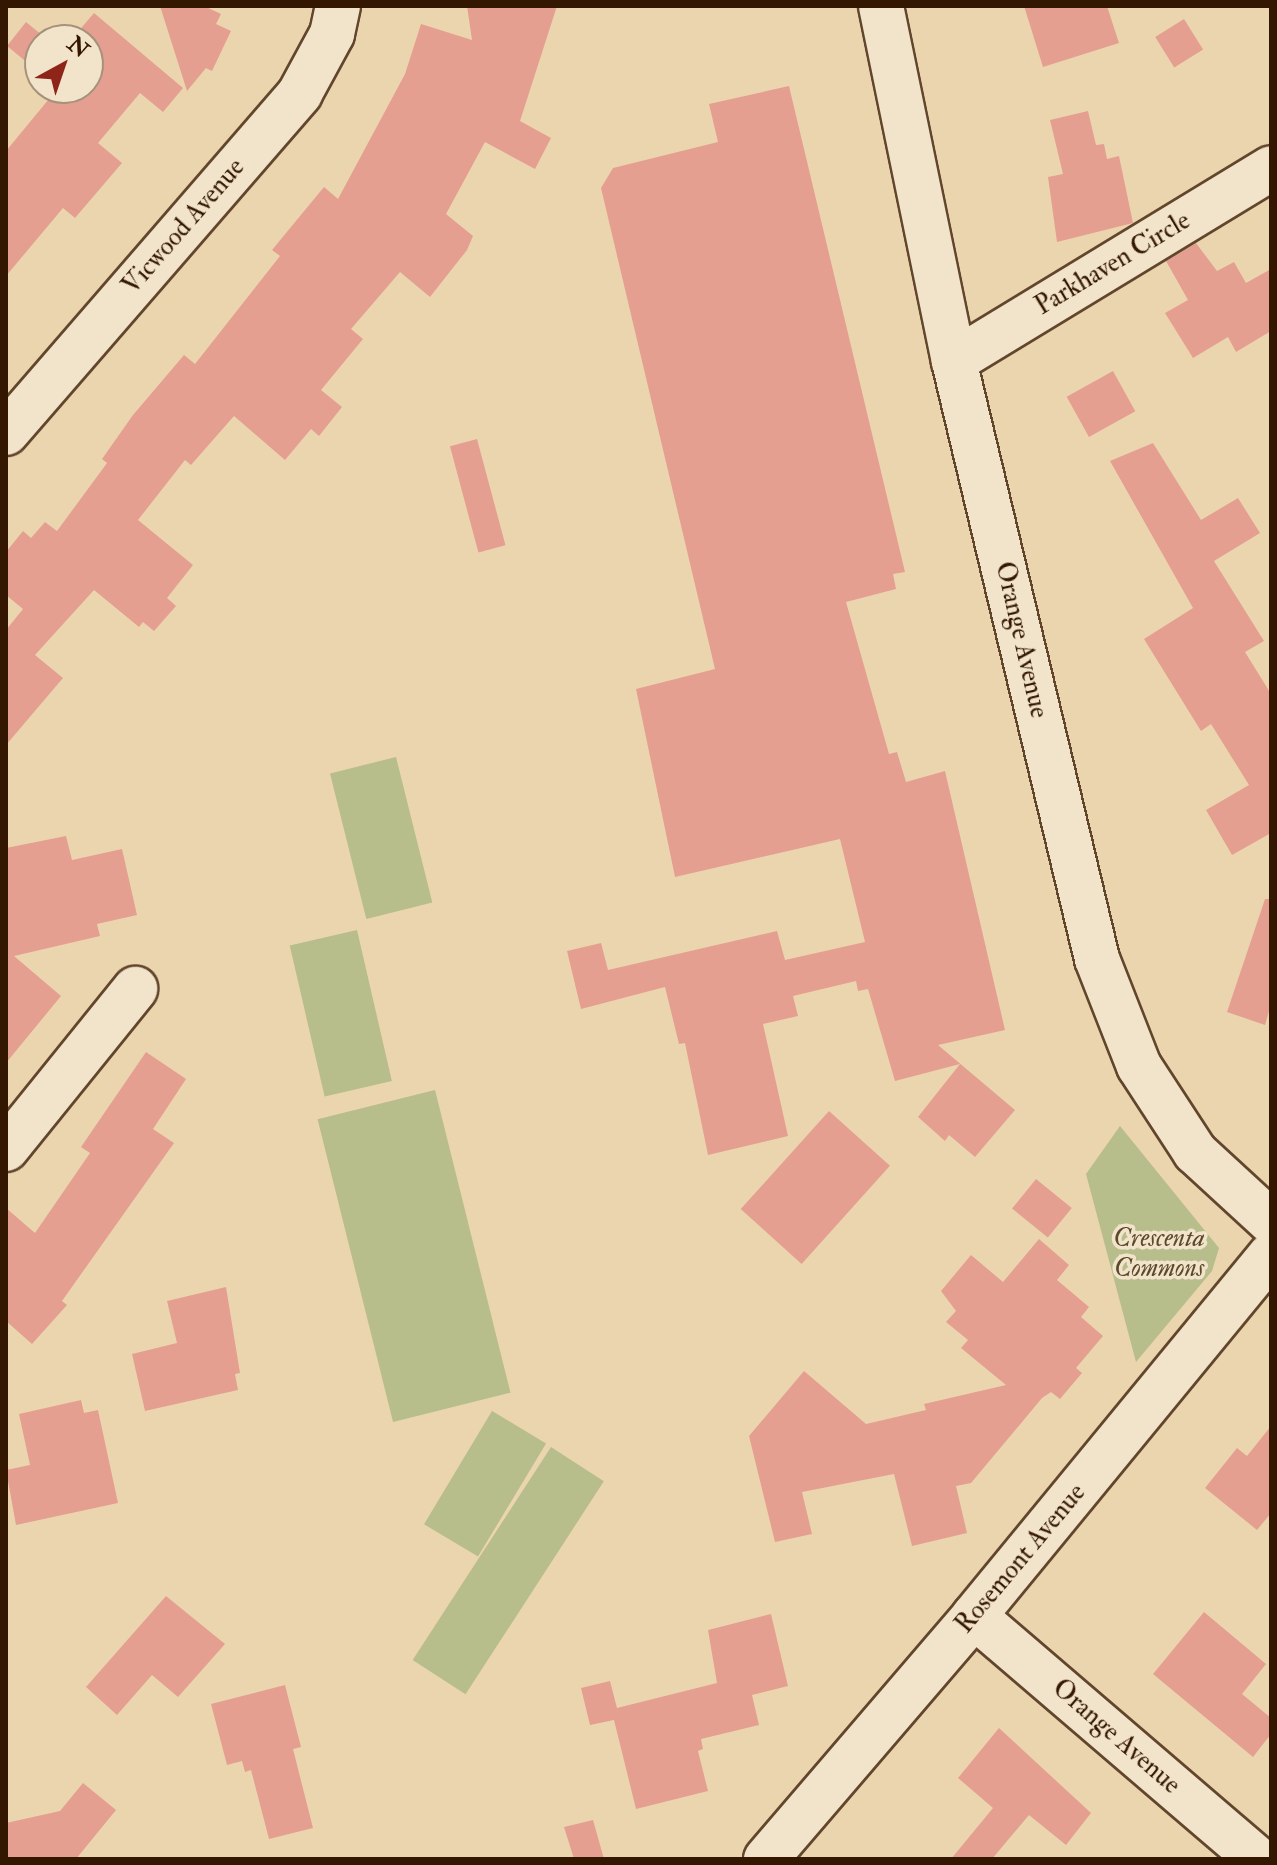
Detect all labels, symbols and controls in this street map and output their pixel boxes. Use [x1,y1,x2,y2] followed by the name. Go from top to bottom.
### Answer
[24,24,104,104] north arrow
[62,30,95,64] text: N
[116,153,252,301] street label: Vicwood Avenue
[1030,206,1196,322] street label: Parkhaven Circle
[988,559,1054,721] street label: Orange Avenue
[1113,1223,1205,1284] park label: Crescenta Commons
[949,1478,1093,1640] street label: Rosemont Avenue
[1046,1673,1186,1801] street label: Orange Avenue

